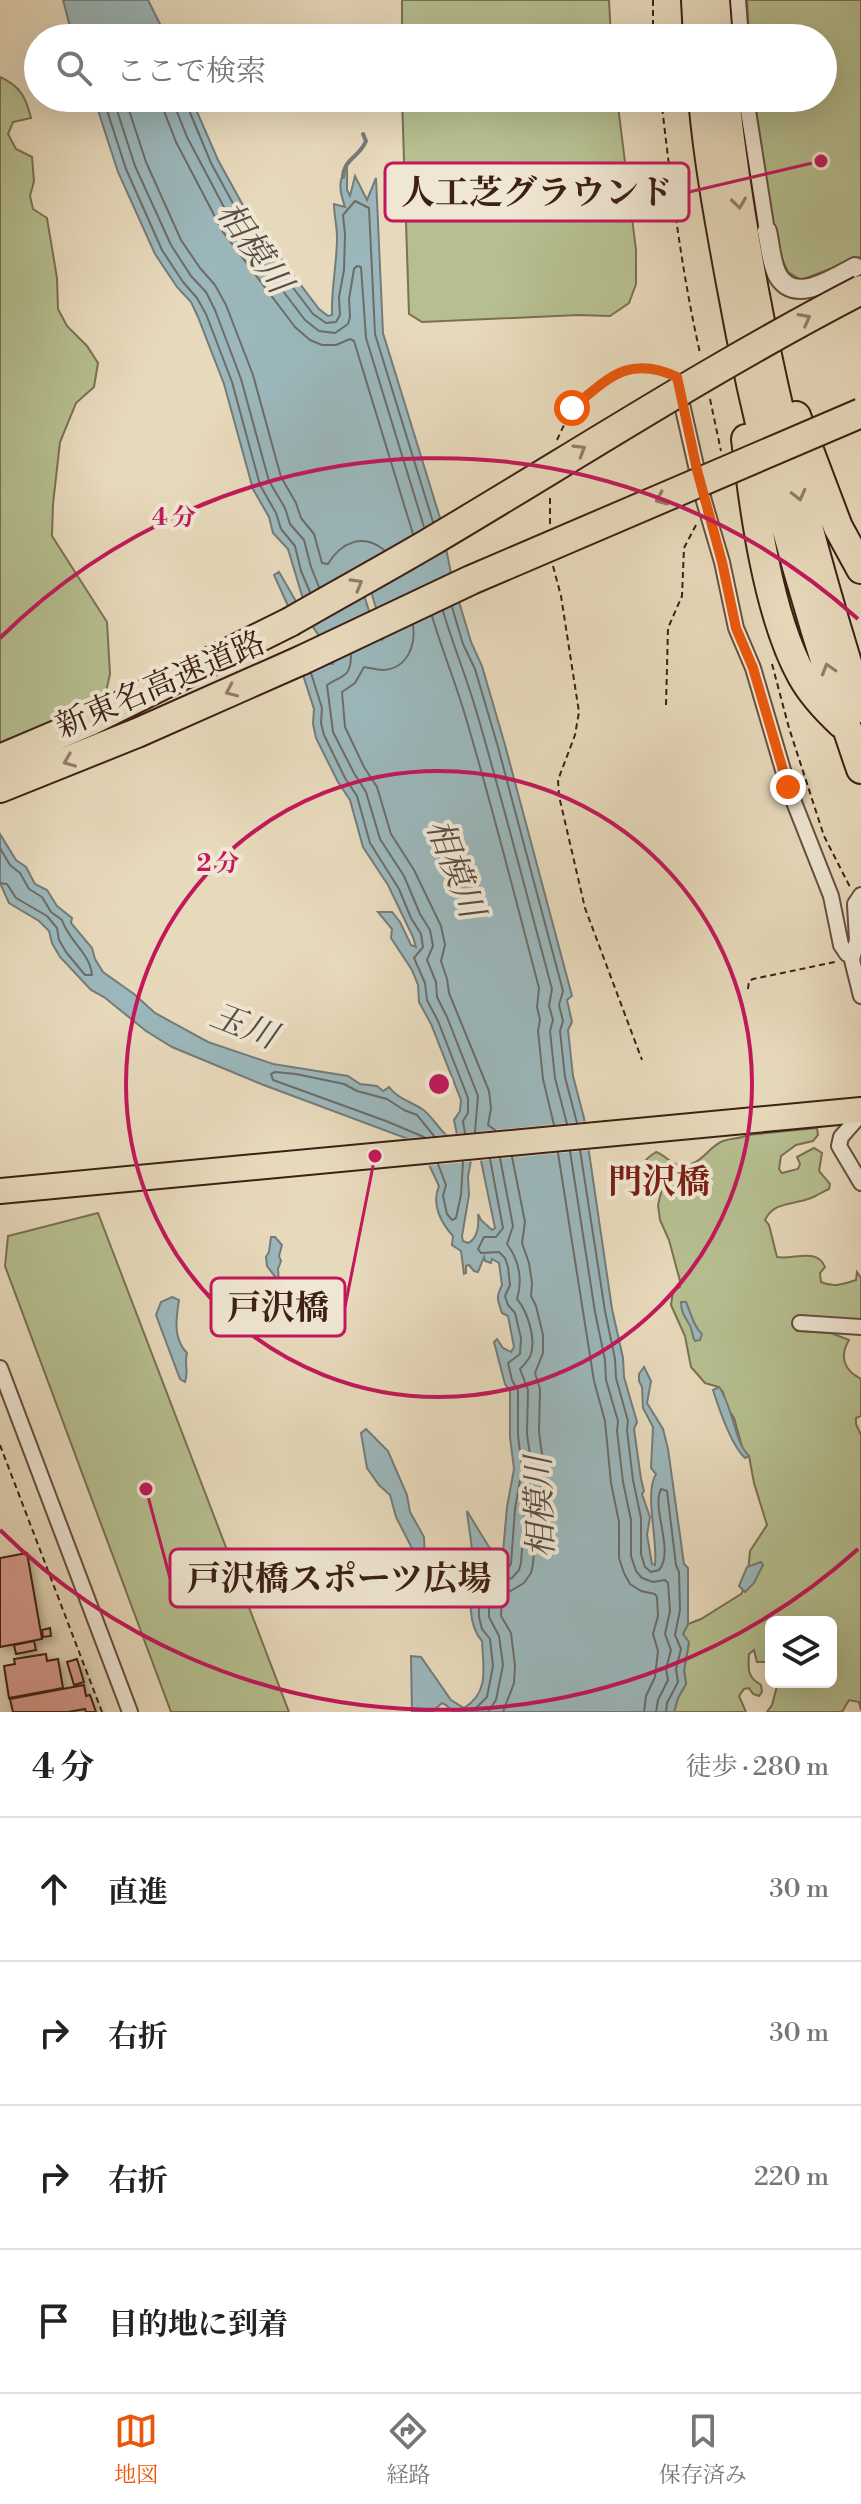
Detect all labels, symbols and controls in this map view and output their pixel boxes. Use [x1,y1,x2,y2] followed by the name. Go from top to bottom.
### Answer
[24,24,837,112] search box
[52,46,96,90] icon: search
[116,53,266,91] text: ここで検索
[385,163,689,221] callout: 人工芝グラウンド
[401,173,673,215] text: 人工芝グラウンド
[207,194,302,305] water label: 相模川
[730,196,747,210] one-way arrow
[797,314,811,329] one-way arrow
[554,390,590,426] route start
[571,444,586,460] one-way arrow
[790,488,807,502] one-way arrow
[654,489,669,505] one-way arrow
[152,503,196,533] text: 4 分
[349,578,363,593] one-way arrow
[49,623,271,747] street label: 新東名高速道路
[821,663,837,677] one-way arrow
[225,682,239,698] one-way arrow
[63,751,77,768] one-way arrow
[770,769,806,805] route end
[416,814,493,928] water label: 相模川
[197,849,239,879] text: 2 分
[204,995,286,1060] water label: 玉川
[425,1070,453,1098] centre of rings
[608,1162,710,1204] district label: 門沢橋
[211,1278,345,1336] callout: 戸沢橋
[227,1288,329,1330] text: 戸沢橋
[518,1451,564,1559] water label: 相模川
[170,1549,508,1607] callout: 戸沢橋スポーツ広場
[187,1559,491,1601] text: 戸沢橋スポーツ広場
[765,1616,837,1688] map controls
[765,1616,837,1688] button: layers
[32,1747,94,1789] text: 4 分
[686,1751,829,1783] text: 徒歩 · 280 m
[32,1867,76,1911] icon: ahead
[769,1873,829,1905] text: 30 m
[108,1874,168,1912] text: 直進
[32,2011,76,2055] icon: right
[769,2017,829,2049] text: 30 m
[108,2018,168,2056] text: 右折
[32,2155,76,2199] icon: right
[754,2161,829,2193] text: 220 m
[108,2162,168,2200] text: 右折
[32,2299,76,2343] icon: arrive
[108,2306,288,2344] text: 目的地に到着
[114,2409,158,2489] tab: 地図
[386,2409,431,2489] tab: 経路
[659,2409,747,2489] tab: 保存済み

